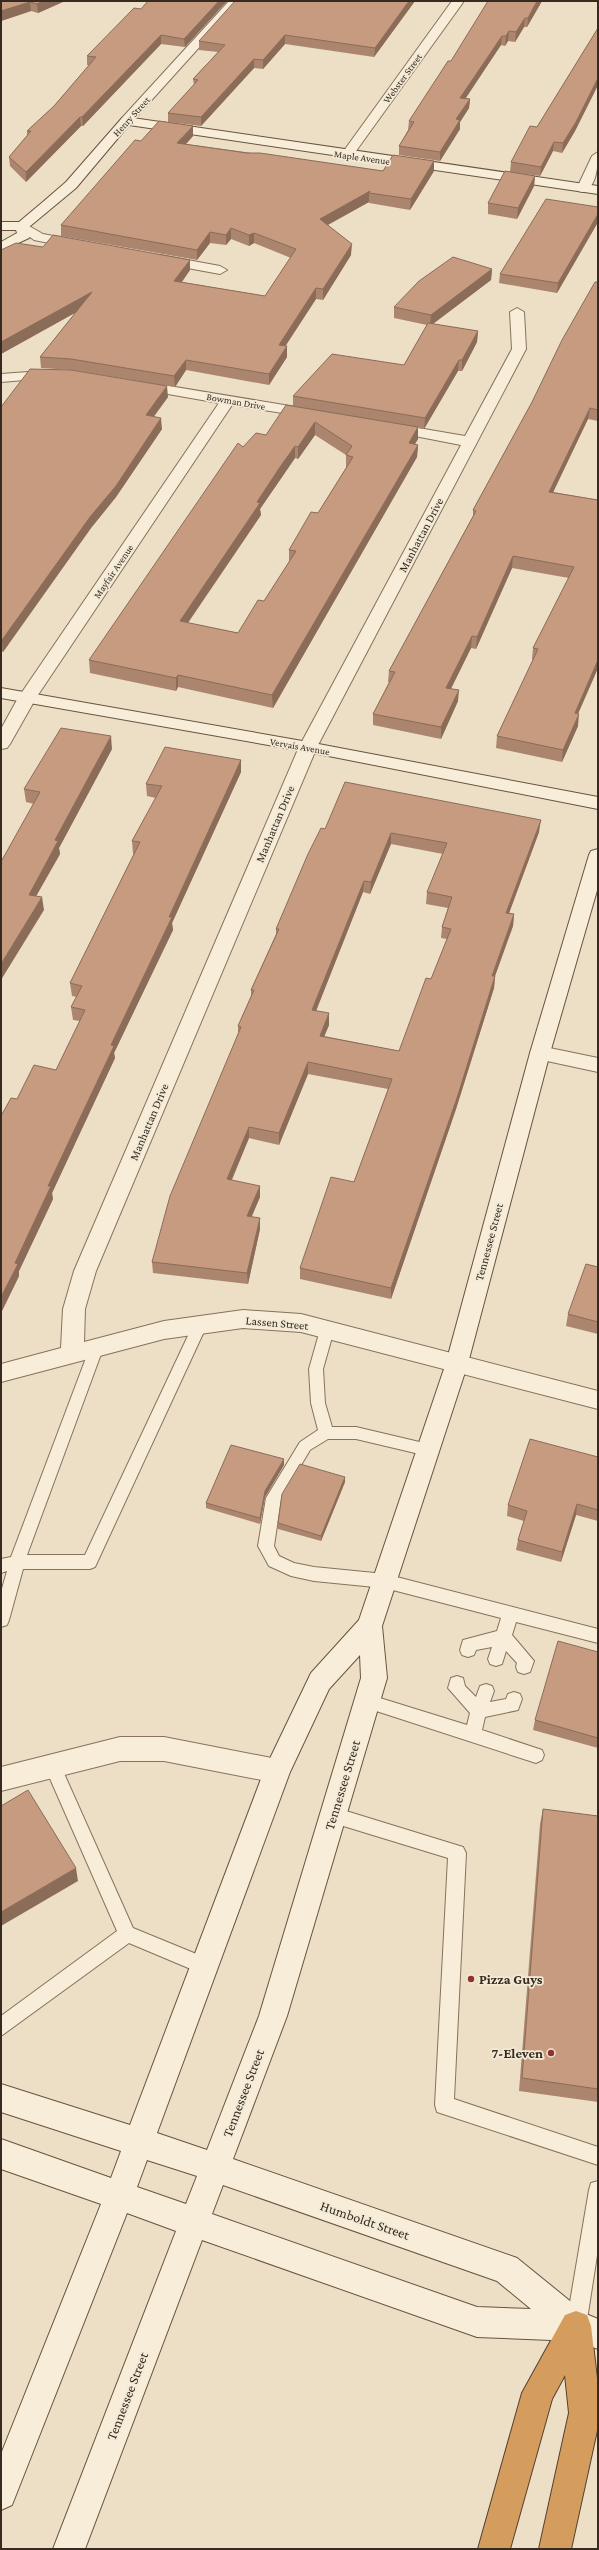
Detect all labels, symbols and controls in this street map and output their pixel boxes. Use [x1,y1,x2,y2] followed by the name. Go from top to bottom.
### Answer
[381,51,424,105] street label: Webster Street
[111,94,153,139] street label: Henry Street
[333,148,391,167] street label: Maple Avenue
[206,391,267,412] street label: Bowman Drive
[396,495,446,575] street label: Manhattan Drive
[91,542,136,600] street label: Mayfair Avenue
[269,736,331,757] street label: Vervais Avenue
[252,783,298,865] street label: Manhattan Drive
[126,1081,172,1163] street label: Manhattan Drive
[472,1201,506,1282] street label: Tennessee Street
[245,1313,310,1333] street label: Lassen Street
[321,1738,363,1832] street label: Tennessee Street
[479,1971,543,1987] place label: Pizza Guys
[466,1974,476,1984] marker: Pizza Guys
[492,2045,543,2061] place label: 7-Eleven
[219,2046,267,2139] street label: Tennessee Street
[546,2048,556,2058] marker: 7-Eleven
[318,2197,412,2243] street label: Humboldt Street
[103,2349,151,2442] street label: Tennessee Street

